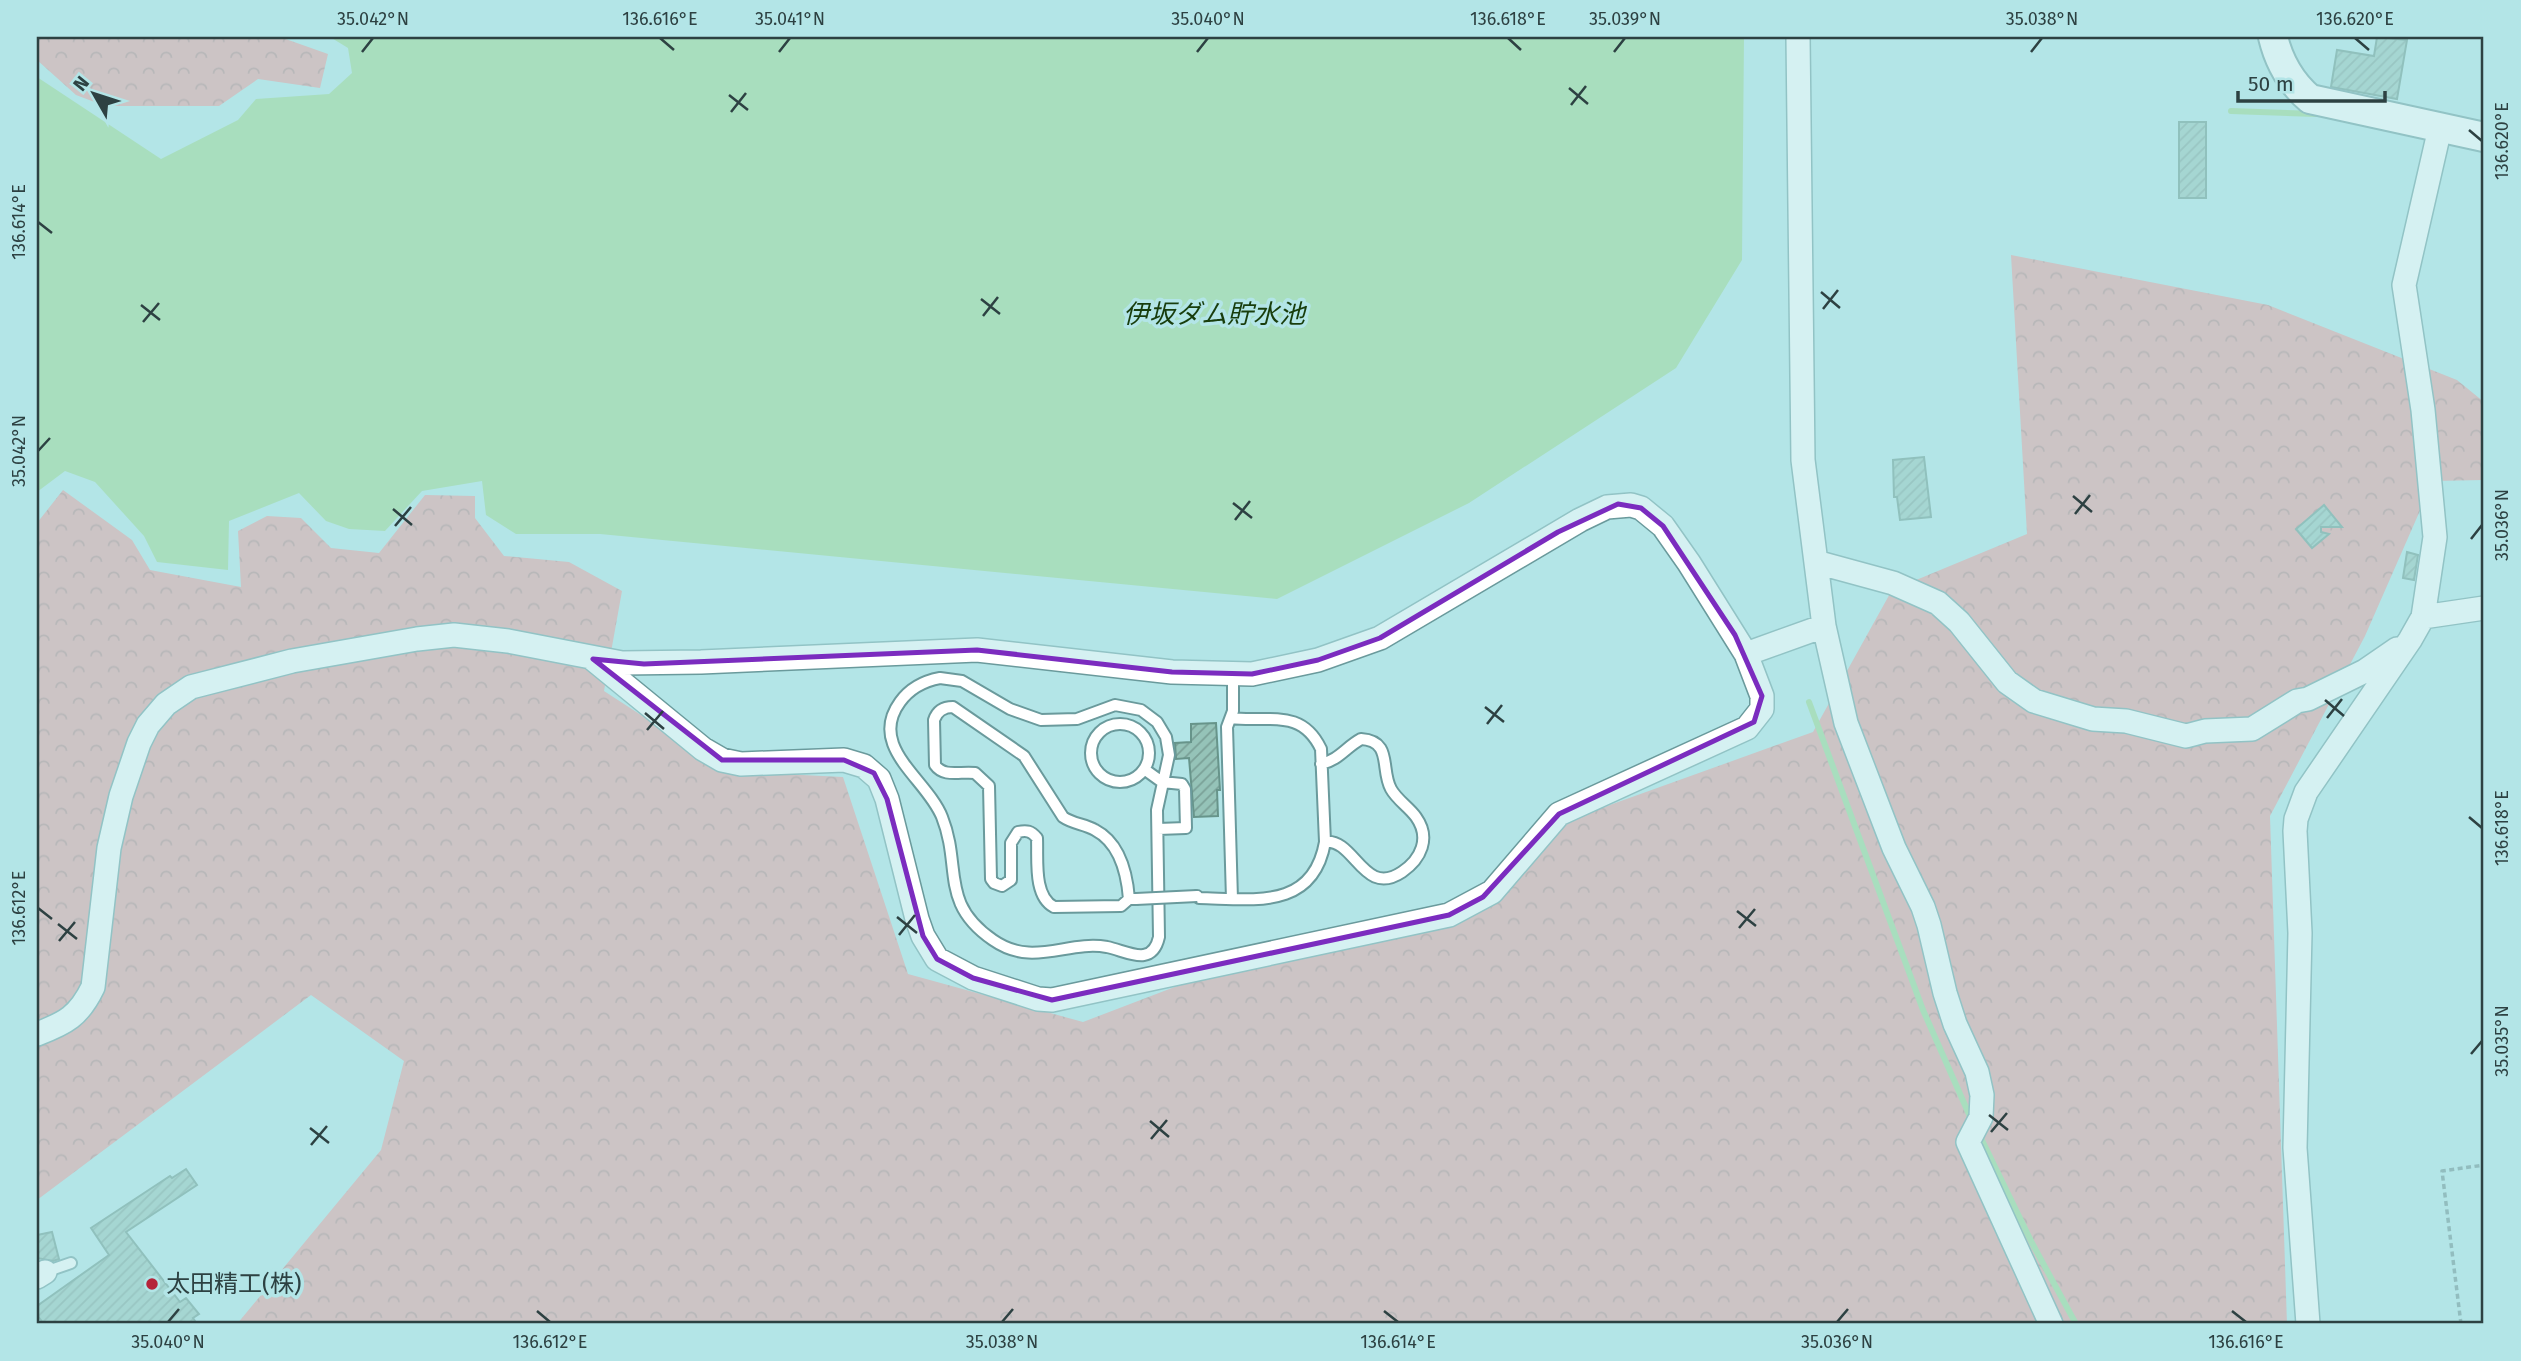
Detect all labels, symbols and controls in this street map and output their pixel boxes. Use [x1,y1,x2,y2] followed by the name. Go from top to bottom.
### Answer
[337,8,409,30] text: 35.042°N
[622,8,698,30] text: 136.616°E
[755,8,825,30] text: 35.041°N
[1171,8,1245,30] text: 35.040°N
[1470,8,1546,30] text: 136.618°E
[1589,8,1661,30] text: 35.039°N
[2006,8,2078,30] text: 35.038°N
[2316,8,2394,30] text: 136.620°E
[60,60,130,130] north arrow
[2238,60,2384,104] scale bar
[68,71,94,96] text: N
[2248,71,2294,97] text: 50 m
[2491,102,2513,180] text: 136.620°E
[8,184,30,260] text: 136.614°E
[1123,299,1308,330] water label: 伊坂ダム貯水池
[8,415,30,487] text: 35.042°N
[2491,489,2513,561] text: 35.036°N
[2491,790,2513,866] text: 136.618°E
[8,871,30,945] text: 136.612°E
[2491,1005,2513,1077] text: 35.035°N
[166,1270,302,1298] place label: 太田精工(株)
[144,1276,160,1292] marker: 太田精工(株)
[131,1331,205,1353] text: 35.040°N
[513,1331,587,1353] text: 136.612°E
[966,1331,1038,1353] text: 35.038°N
[1360,1331,1436,1353] text: 136.614°E
[1801,1331,1873,1353] text: 35.036°N
[2208,1331,2284,1353] text: 136.616°E

